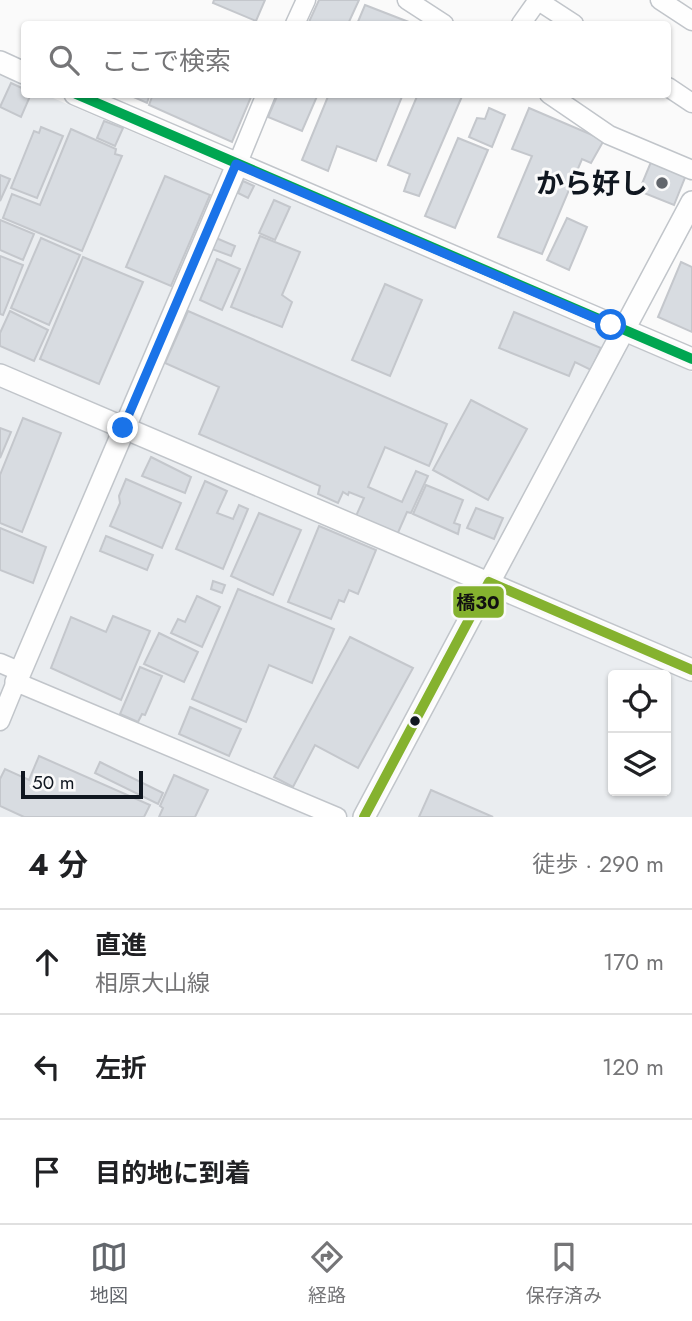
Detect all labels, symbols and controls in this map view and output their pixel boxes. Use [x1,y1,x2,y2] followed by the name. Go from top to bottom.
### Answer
[21,21,671,98] search box
[45,41,83,79] icon: search
[101,42,231,80] text: ここで検索
[536,163,648,204] place label: から好し
[654,175,670,191] marker: から好し
[595,309,626,340] route start
[107,412,138,443] route end
[452,585,505,619] line badge: 橋30
[456,589,500,616] text: 橋30
[608,670,671,796] map controls
[608,670,671,733] button: locate
[408,714,422,728] unlabelled marker
[608,733,671,796] button: layers
[21,768,144,800] scale bar
[32,769,75,796] text: 50 m
[28,843,88,886] text: 4 分
[532,847,664,881] text: 徒歩 · 290 m
[95,926,147,964] text: 直進
[28,943,66,981] icon: ahead
[603,945,664,979] text: 170 m
[95,966,210,1000] text: 相原大山線
[28,1048,66,1086] icon: left
[95,1049,147,1087] text: 左折
[602,1050,664,1084] text: 120 m
[28,1153,66,1191] icon: arrive
[95,1154,251,1192] text: 目的地に到着
[90,1238,128,1309] tab: 地図
[308,1238,346,1309] tab: 経路
[526,1238,602,1309] tab: 保存済み

